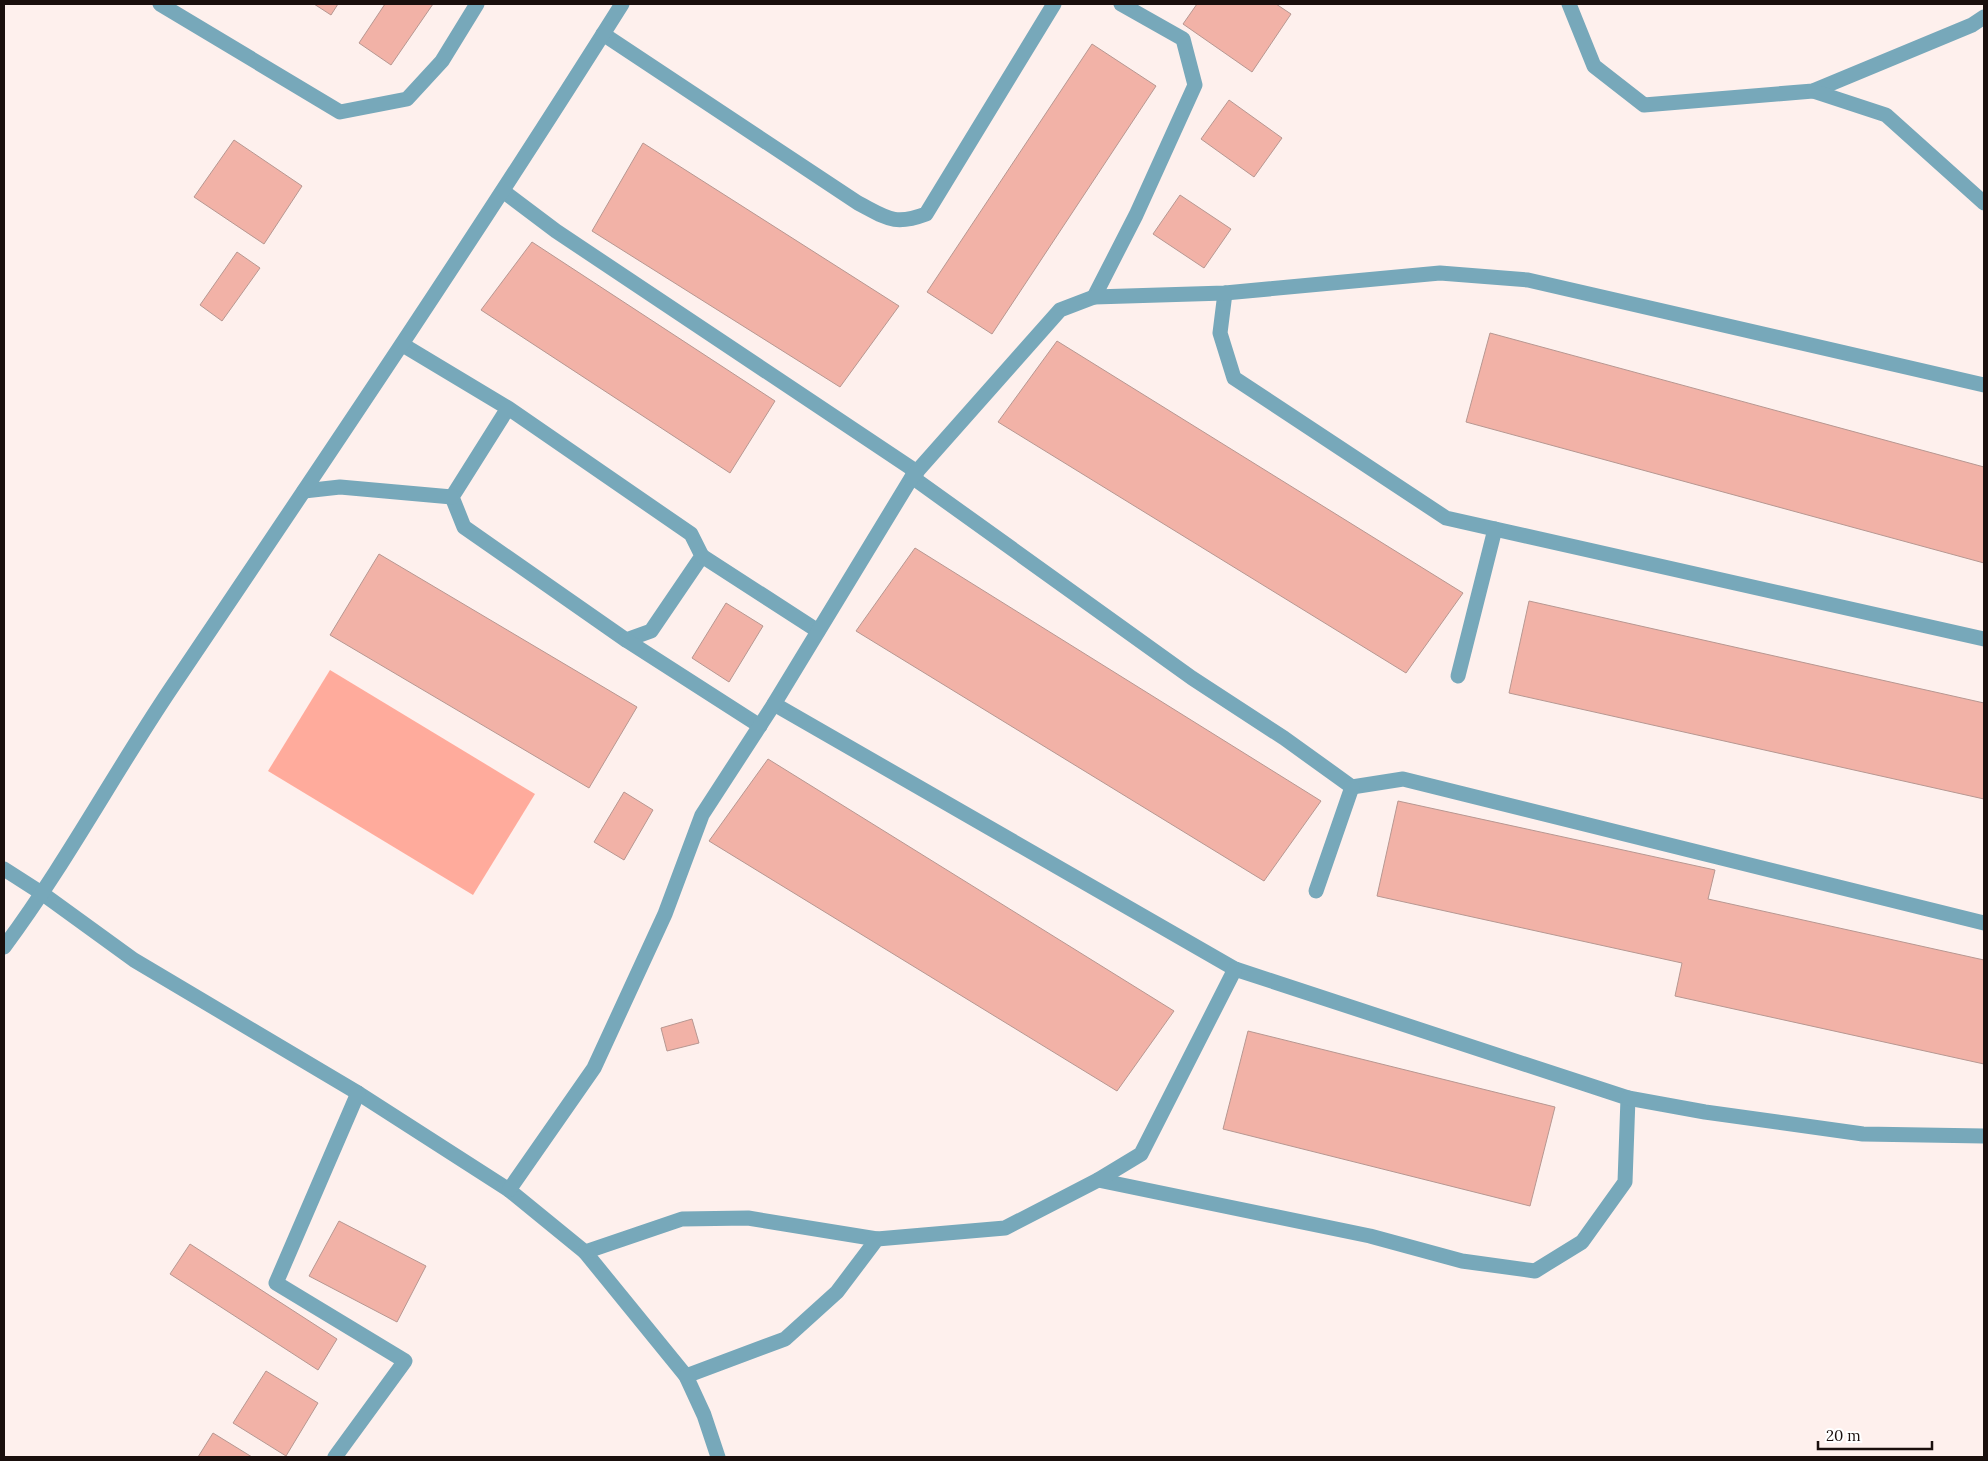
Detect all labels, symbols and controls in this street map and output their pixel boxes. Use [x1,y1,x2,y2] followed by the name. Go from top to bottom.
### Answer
[1818,1418,1932,1450] scale bar
[1826,1426,1861,1445] text: 20 m

